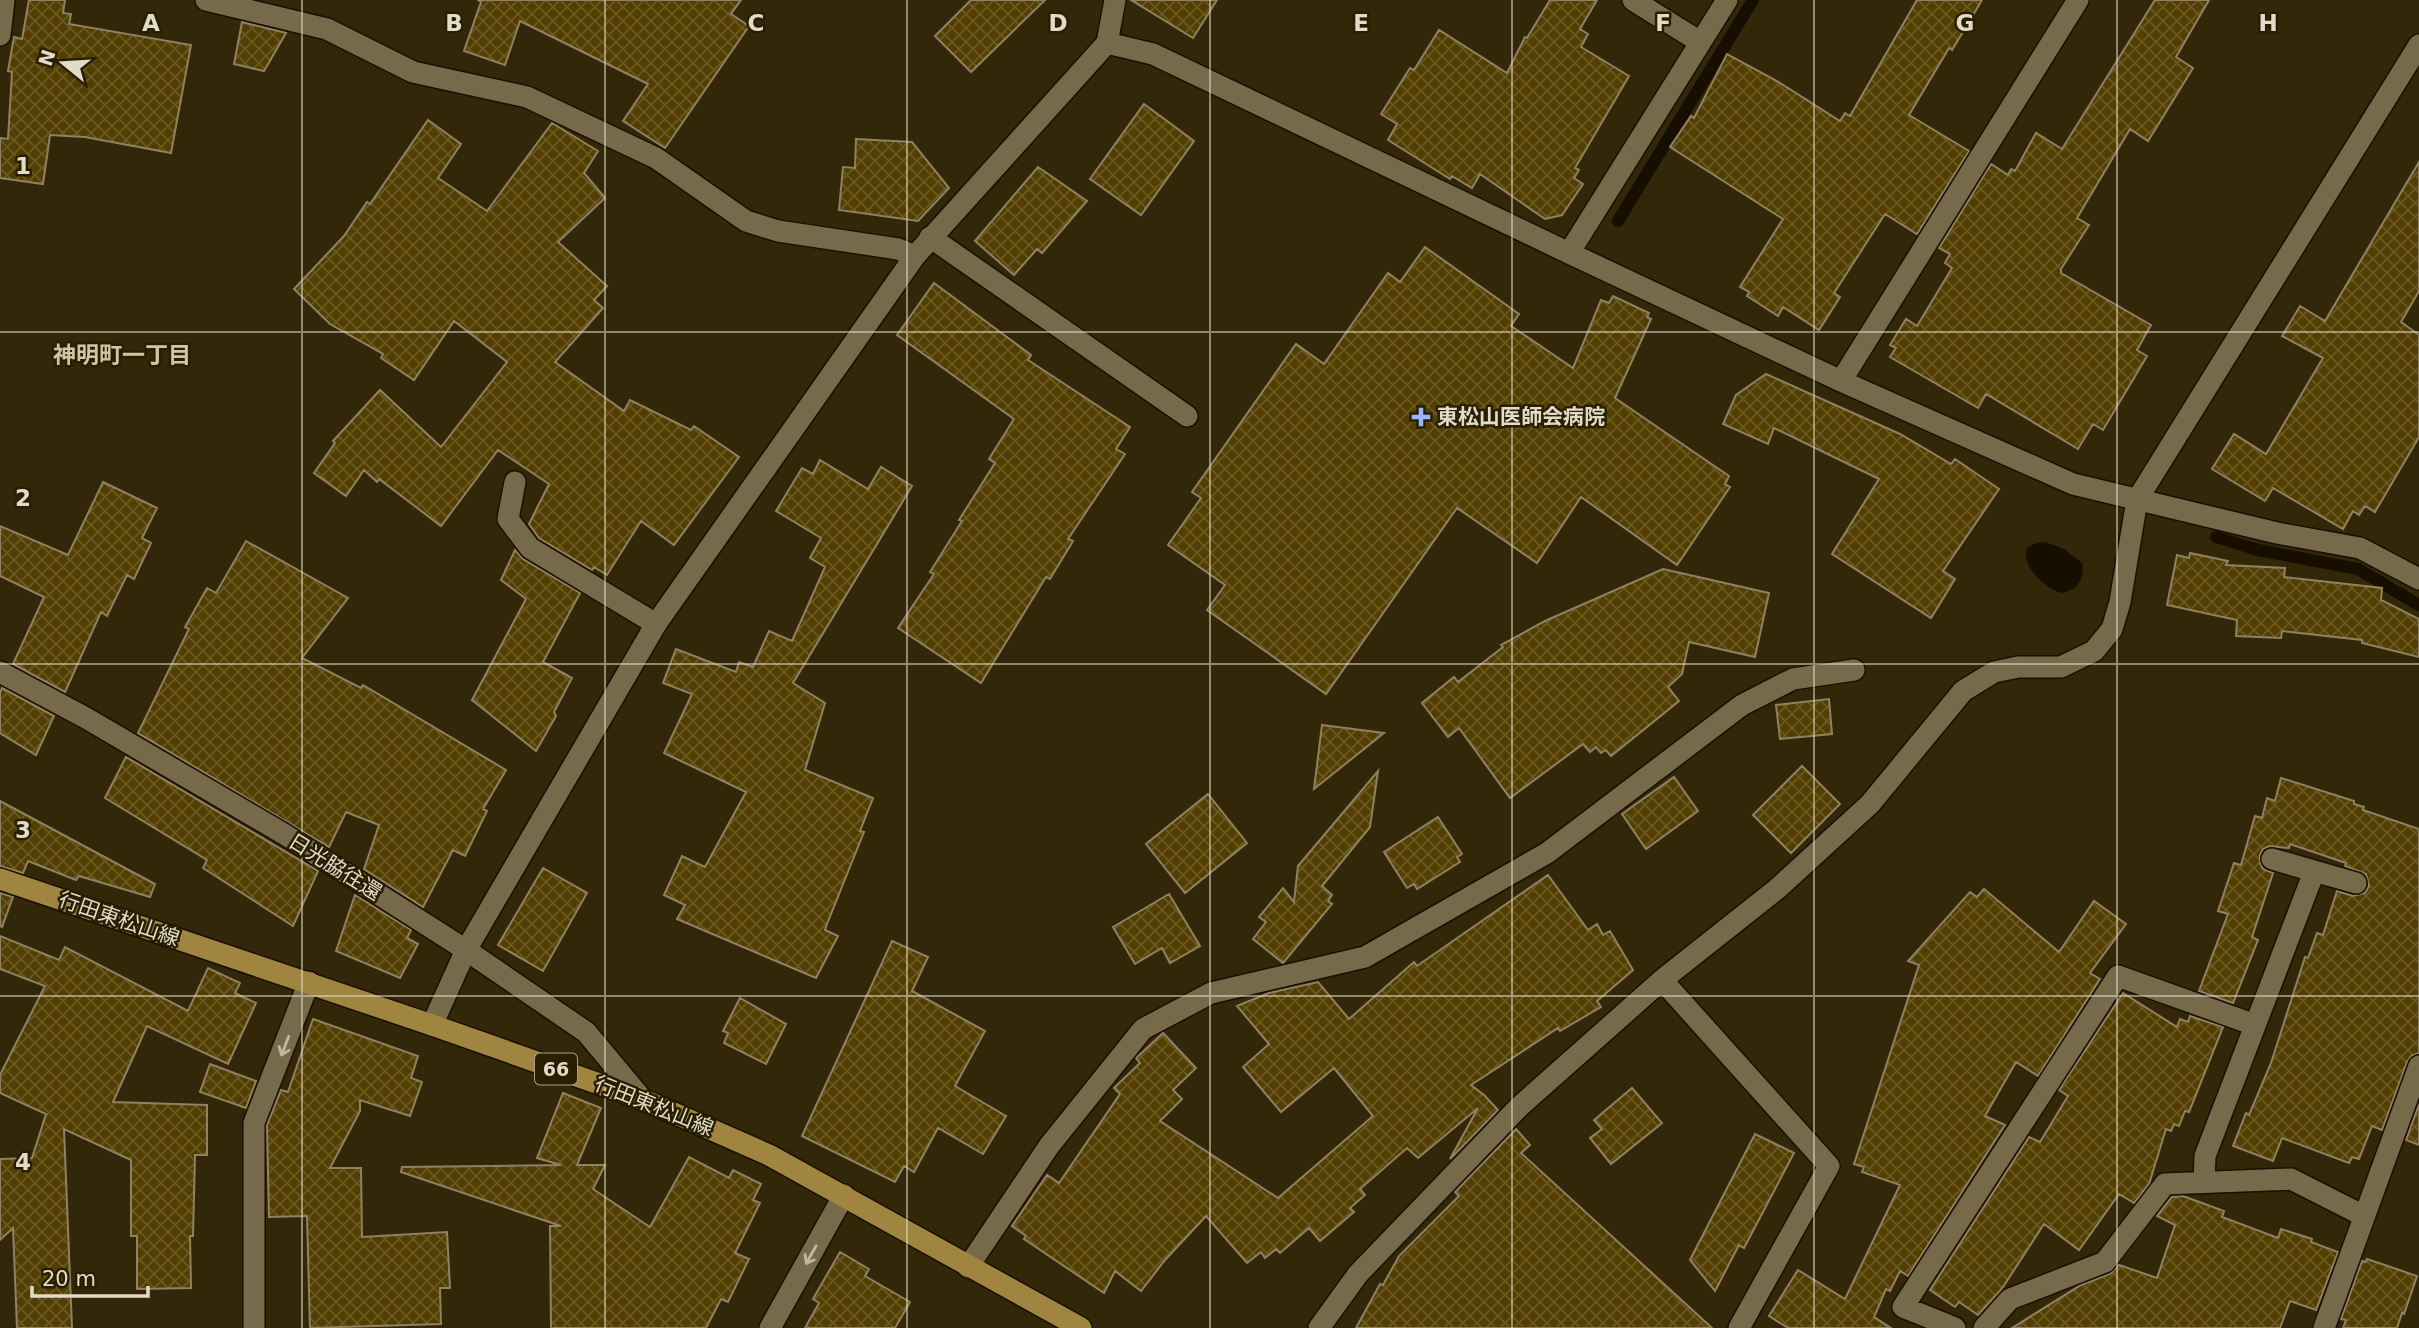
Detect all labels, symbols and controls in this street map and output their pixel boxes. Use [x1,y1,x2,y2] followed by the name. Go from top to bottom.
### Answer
[142,10,160,36] text: A
[445,10,463,36] text: B
[748,10,764,36] text: C
[1048,10,1068,36] text: D
[1353,10,1369,36] text: E
[1655,10,1671,36] text: F
[1956,10,1974,36] text: G
[2258,10,2278,36] text: H
[28,28,98,98] north arrow
[34,47,60,69] text: N
[15,153,31,179] text: 1
[53,342,191,368] district label: 神明町一丁目
[1437,405,1605,429] place label: 東松山医師会病院
[1411,407,1431,427] marker: 東松山医師会病院
[15,485,31,511] text: 2
[15,817,31,843] text: 3
[284,829,386,905] street label: 日光脇往還
[56,887,182,951] street label: 行田東松山線
[277,1035,290,1056] one-way arrow
[535,1054,577,1084] road number: 66
[591,1071,717,1141] street label: 行田東松山線
[15,1149,31,1175] text: 4
[804,1244,817,1265] one-way arrow
[32,1254,147,1298] scale bar
[42,1267,96,1291] text: 20 m

